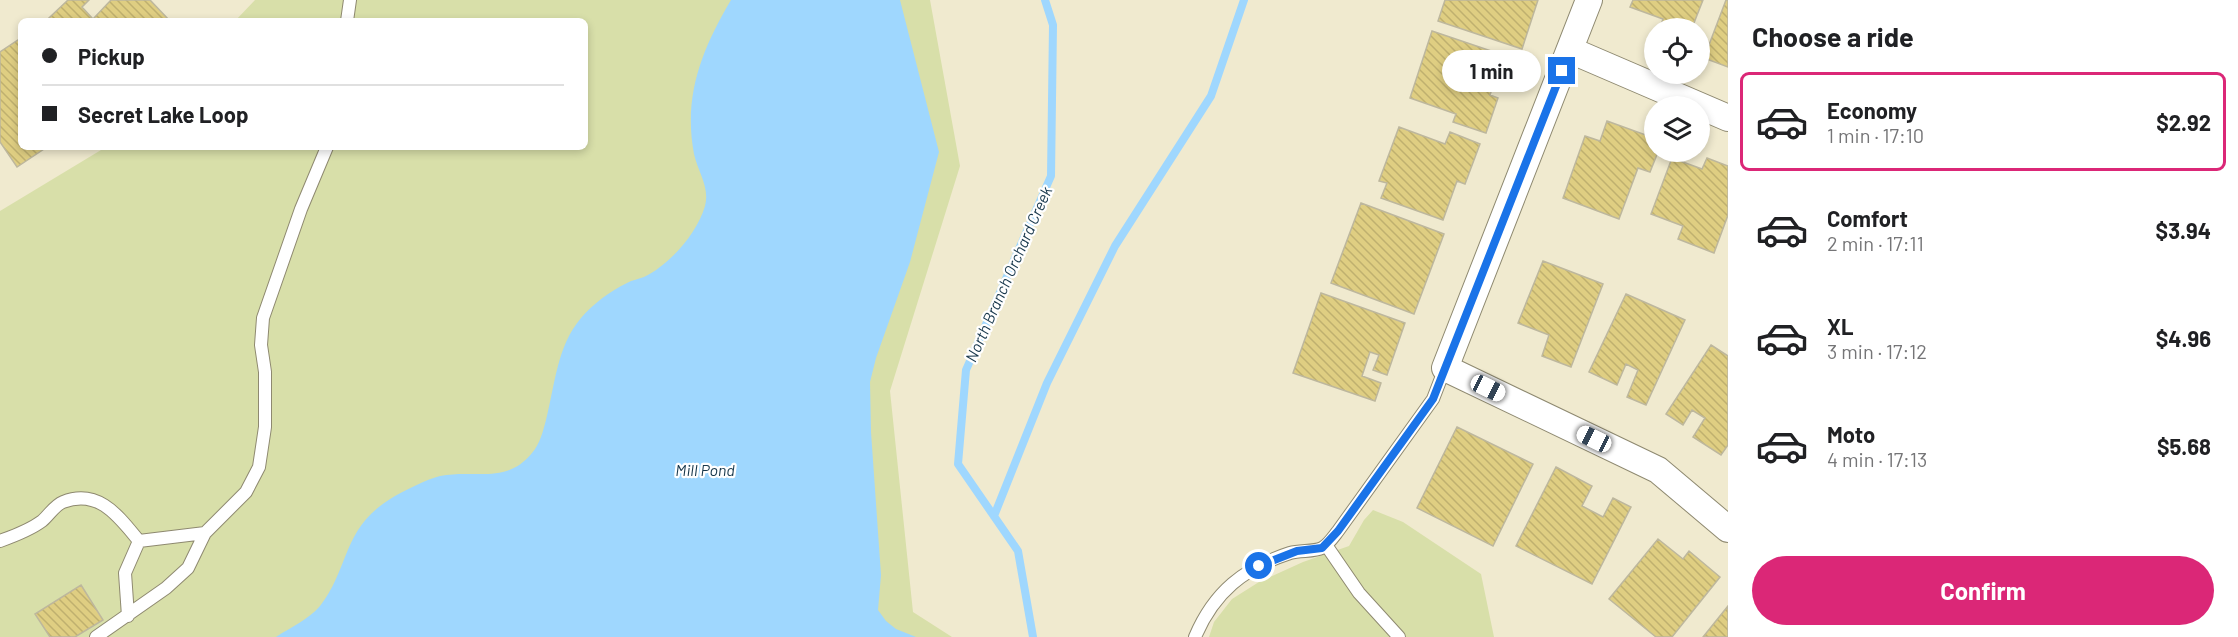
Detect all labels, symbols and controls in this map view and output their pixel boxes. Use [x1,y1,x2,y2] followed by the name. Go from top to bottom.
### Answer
[1644,18,1710,162] map controls
[1644,18,1710,84] button: locate
[1752,20,1914,52] text: Choose a ride
[78,43,145,69] text: Pickup
[1442,50,1541,92] callout: 1 min
[1548,57,1575,84] route end
[1470,59,1513,83] text: 1 min
[1755,95,1809,149] icon: car
[1644,96,1710,162] button: layers
[1827,97,1917,123] text: Economy
[78,101,248,127] text: Secret Lake Loop
[2156,109,2211,135] text: $2.92
[1827,123,1924,147] text: 1 min · 17:10
[961,183,1055,365] water label: North Branch Orchard Creek
[1755,203,1809,257] icon: car
[1827,205,1908,231] text: Comfort
[2156,217,2211,243] text: $3.94
[1827,231,1924,255] text: 2 min · 17:11
[1755,311,1809,365] icon: car
[1827,313,1853,339] text: XL
[2156,325,2211,351] text: $4.96
[1827,339,1927,363] text: 3 min · 17:12
[1468,372,1508,404] car
[1755,419,1809,473] icon: car
[1827,421,1875,447] text: Moto
[1574,423,1614,455] car
[2157,433,2211,459] text: $5.68
[1827,447,1927,471] text: 4 min · 17:13
[675,460,735,479] water label: Mill Pond
[1245,552,1272,579] route start
[1752,556,2214,625] button: Confirm

